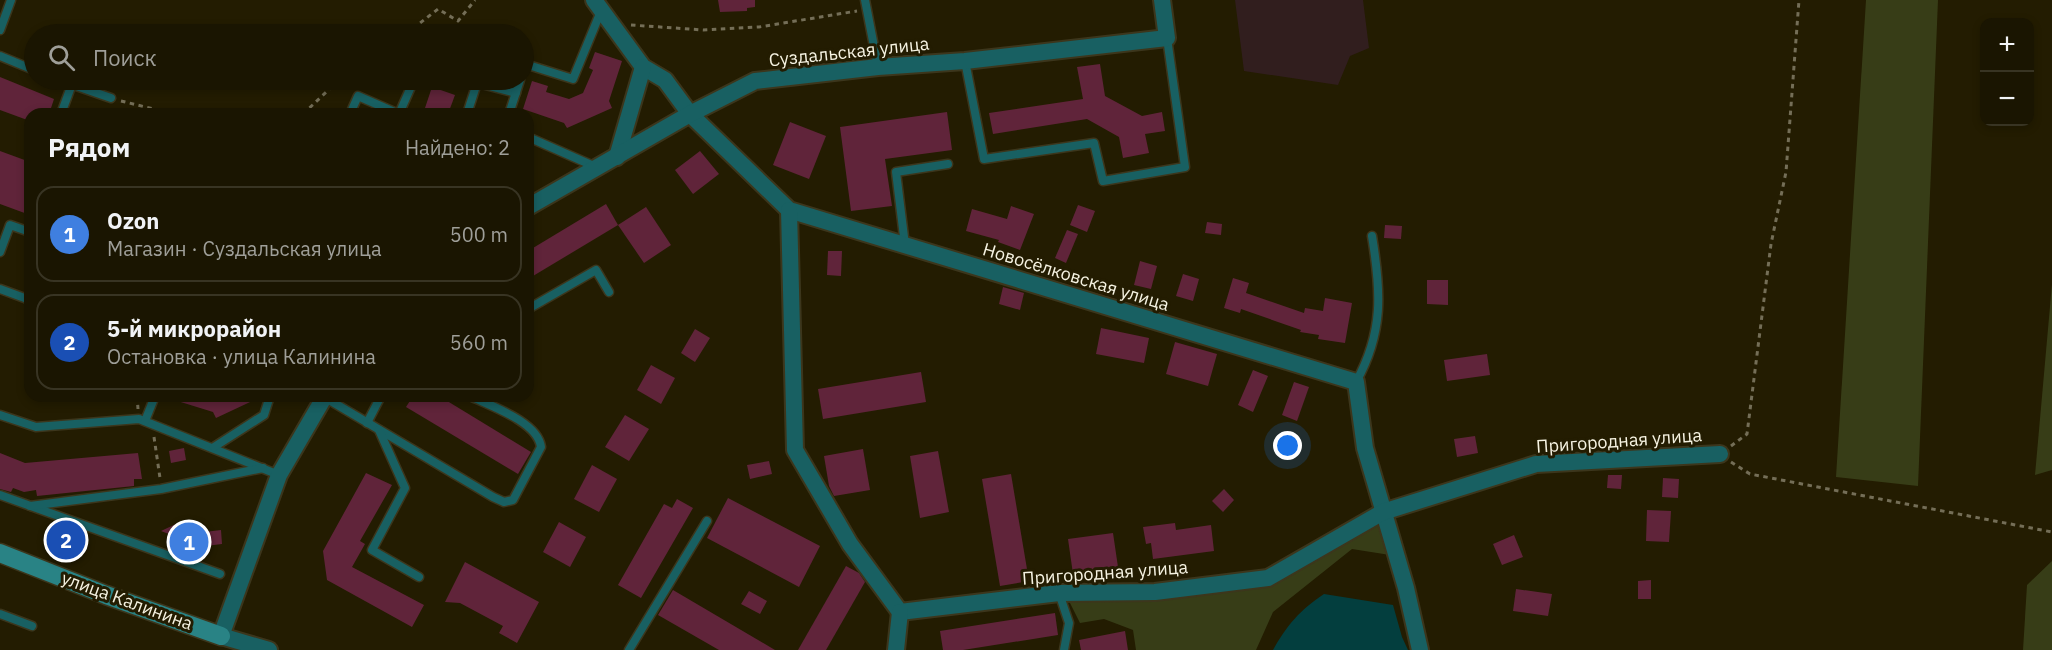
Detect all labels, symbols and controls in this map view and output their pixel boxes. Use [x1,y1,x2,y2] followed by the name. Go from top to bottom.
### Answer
[1980,18,2034,126] map controls
[1980,18,2034,72] button: +
[24,24,534,90] search box
[768,32,931,71] street label: Суздальская улица
[45,41,78,74] icon: search
[93,43,157,72] text: Поиск
[1980,72,2034,126] button: −
[48,130,130,164] text: Рядом
[405,134,510,161] text: Найдено: 2
[107,206,159,235] text: Ozon
[64,221,76,248] text: 1
[450,221,508,248] text: 500 m
[107,235,382,262] text: Магазин · Суздальская улица
[980,237,1173,316] street label: Новосёлковская улица
[107,314,281,343] text: 5-й микрорайон
[64,329,76,356] text: 2
[450,329,508,356] text: 560 m
[107,343,376,370] text: Остановка · улица Калинина
[1535,423,1703,458] street label: Пригородная улица
[1273,431,1302,460] your location
[46,518,86,562] pin: 2
[170,520,208,564] pin: 1
[1021,555,1189,590] street label: Пригородная улица
[58,566,196,635] street label: улица Калинина

